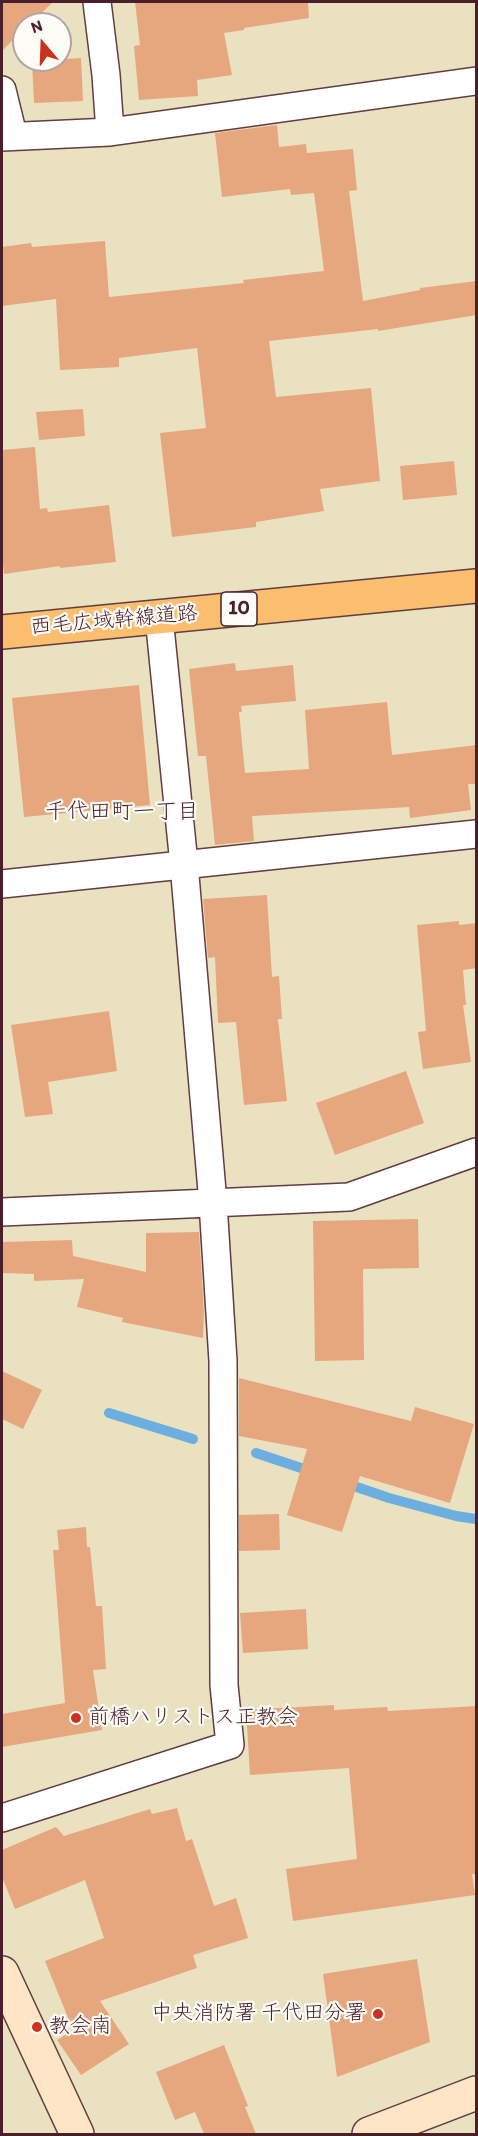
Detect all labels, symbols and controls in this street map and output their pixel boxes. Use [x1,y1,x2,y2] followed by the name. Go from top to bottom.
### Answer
[12,12,72,72] north arrow
[28,16,45,37] text: N
[221,592,257,626] road number: 10
[29,601,199,641] street label: 西毛広域幹線道路
[45,799,199,825] district label: 千代田町一丁目
[88,1705,298,1731] place label: 前橋ハリストス正教会
[69,1711,83,1725] marker: 前橋ハリストス正教会
[151,2001,366,2027] place label: 中央消防署 千代田分署
[371,2007,385,2021] marker: 中央消防署 千代田分署
[49,2014,112,2040] place label: 教会南
[30,2020,44,2034] marker: 教会南

